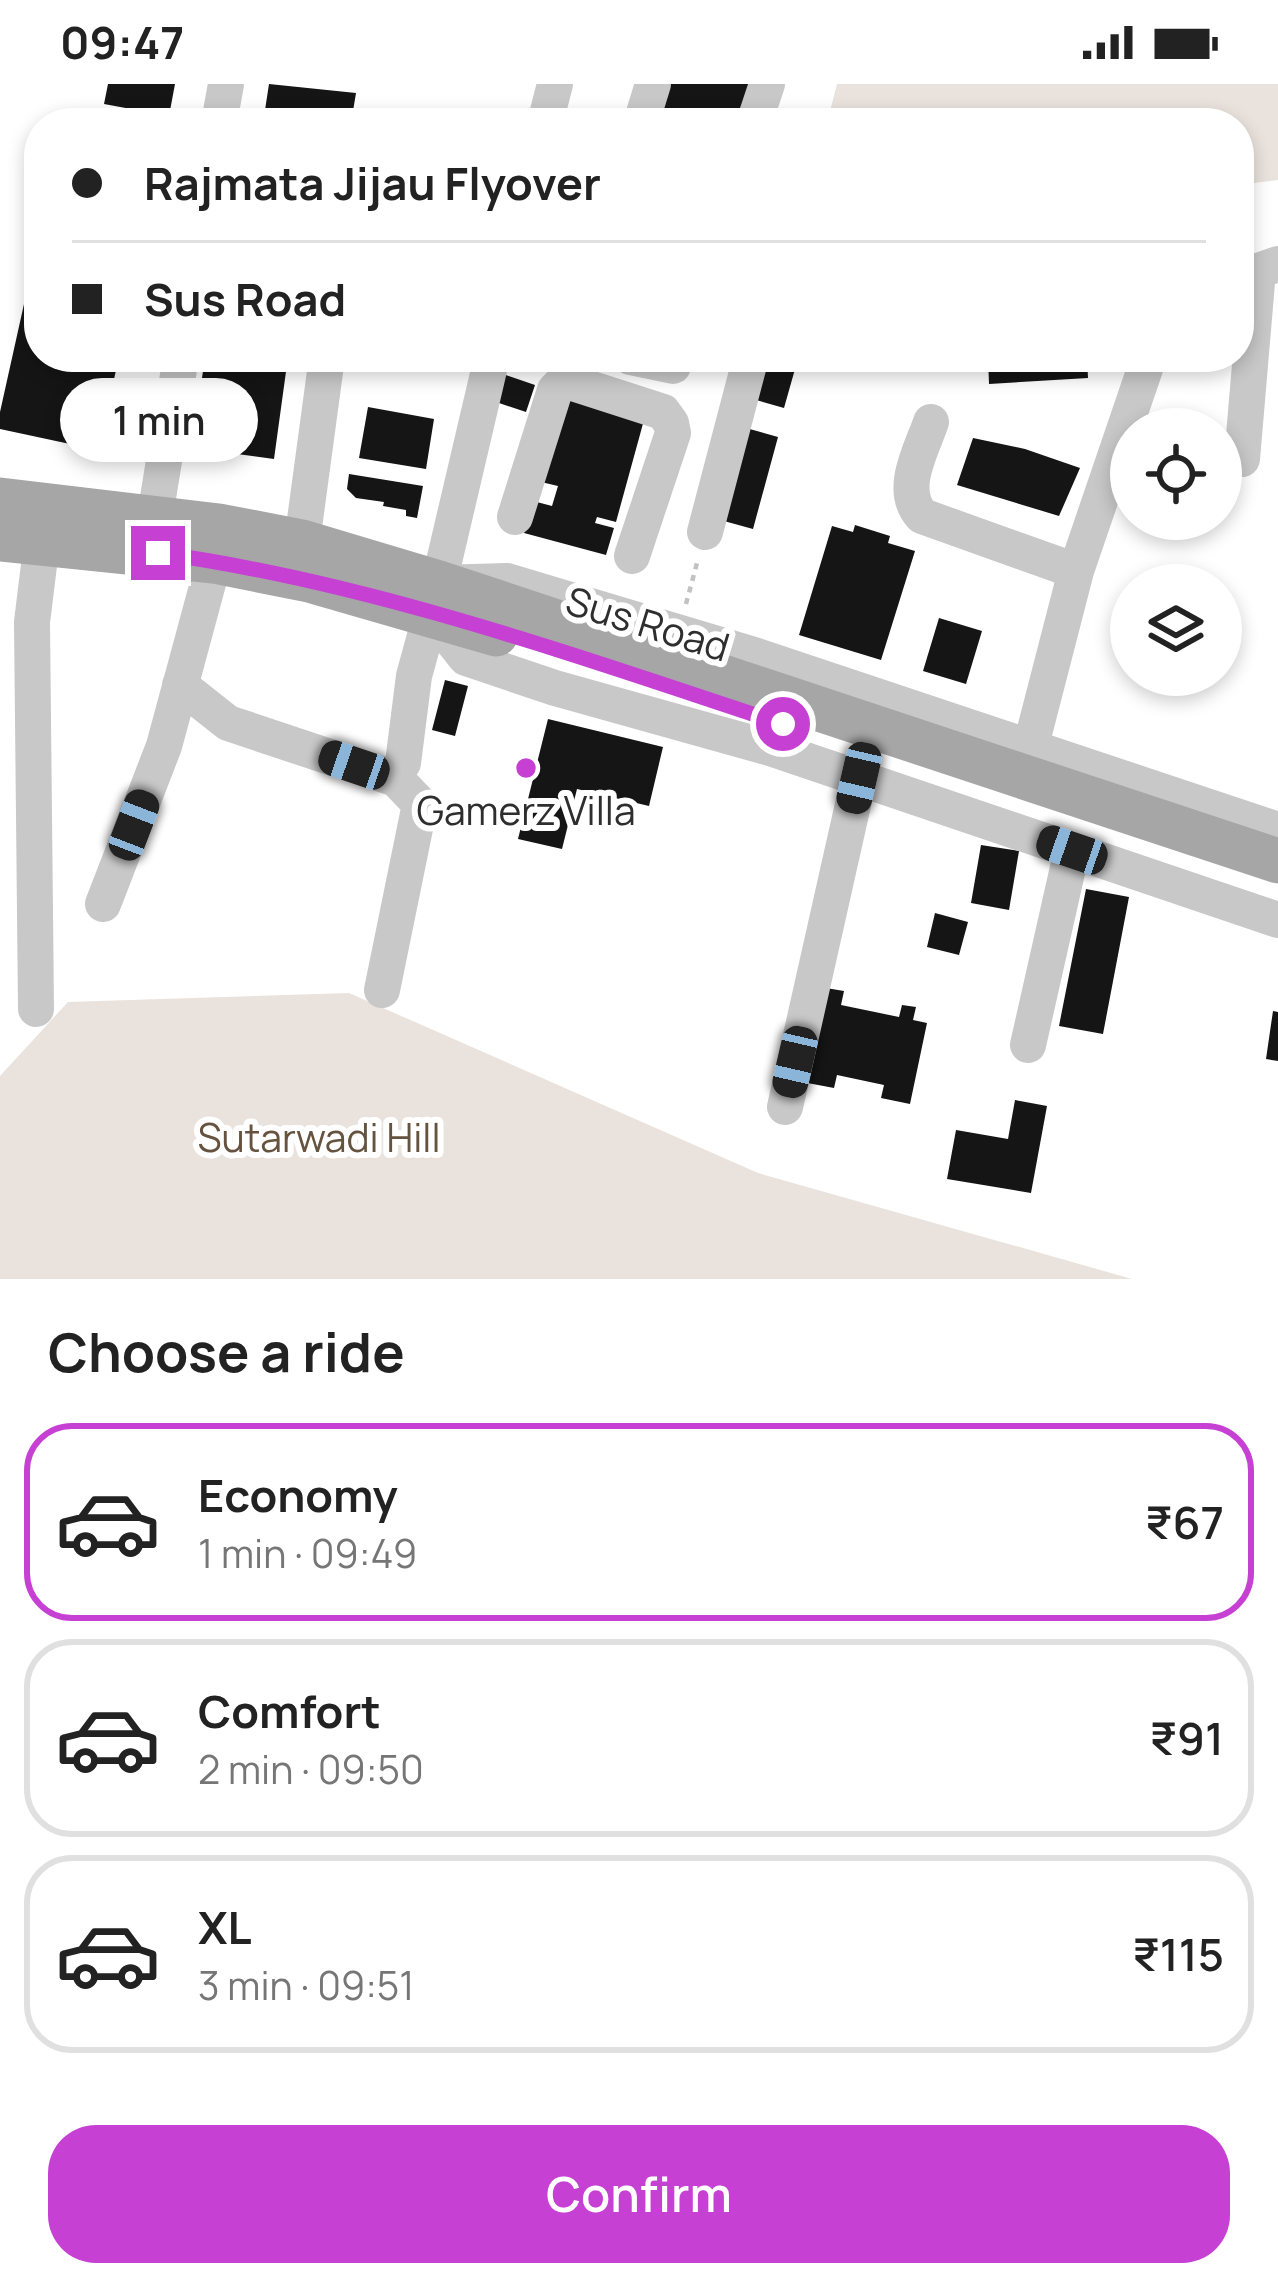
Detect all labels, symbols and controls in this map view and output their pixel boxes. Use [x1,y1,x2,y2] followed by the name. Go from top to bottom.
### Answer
[60,11,184,73] text: 09:47
[144,152,601,214] text: Rajmata Jijau Flyover
[144,268,346,330] text: Sus Road
[59,379,257,463] callout: 1 min
[113,393,205,447] text: 1 min
[1110,408,1242,696] map controls
[1110,408,1242,540] button: locate
[131,526,185,580] route end
[1110,564,1242,696] button: layers
[560,573,736,673] street label: Sus Road
[756,697,810,751] route start
[314,736,394,794] car
[833,739,885,817] car
[513,755,539,781] marker: Gamerz Villa
[416,783,636,837] place label: Gamerz Villa
[104,785,164,865] car
[1032,821,1112,879] car
[769,1023,821,1101] car
[197,1110,441,1164] park label: Sutarwadi Hill
[48,1314,405,1388] text: Choose a ride
[198,1464,398,1526] text: Economy
[54,1468,162,1576] icon: car
[1145,1491,1224,1553] text: ₹67
[198,1526,417,1580] text: 1 min · 09:49
[198,1680,381,1742] text: Comfort
[54,1684,162,1792] icon: car
[1149,1707,1224,1769] text: ₹91
[198,1742,424,1796] text: 2 min · 09:50
[198,1896,252,1958] text: XL
[54,1900,162,2008] icon: car
[1132,1923,1224,1985] text: ₹115
[198,1958,415,2012] text: 3 min · 09:51
[48,2125,1230,2263] button: Confirm

